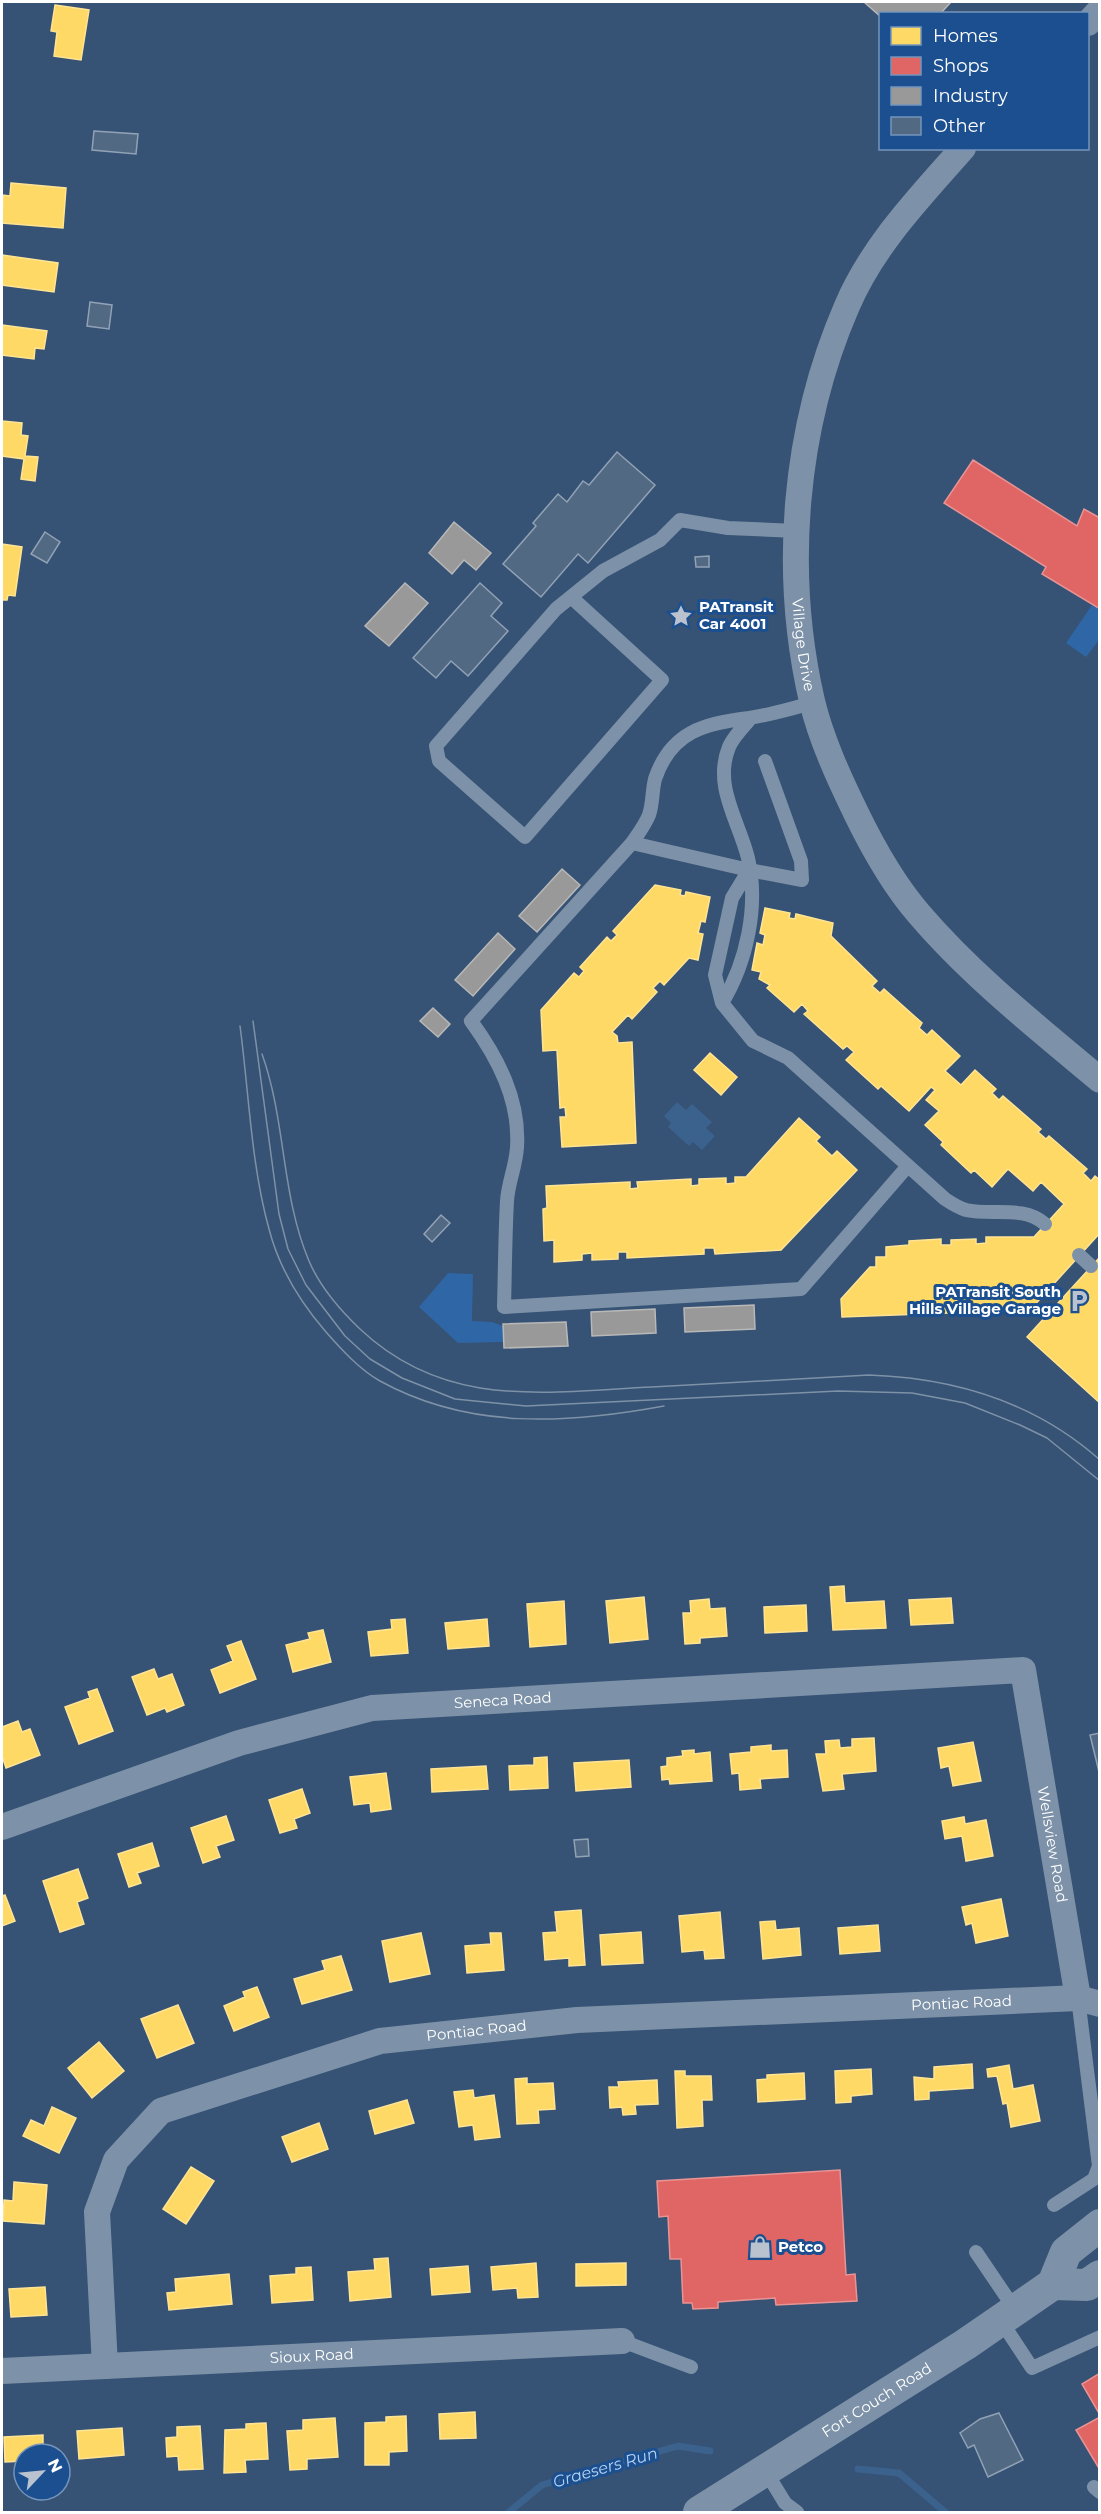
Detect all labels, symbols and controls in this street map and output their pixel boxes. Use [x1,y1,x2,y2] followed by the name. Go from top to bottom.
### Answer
[879,12,1089,150] legend
[933,25,998,47] text: Homes
[933,55,989,77] text: Shops
[933,85,1008,107] text: Industry
[933,115,986,137] text: Other
[699,597,774,633] place label: PATransit Car 4001
[788,598,820,693] street label: Village Drive
[668,603,694,629] place icon: PATransit Car 4001
[909,1282,1061,1318] place label: PATransit South Hills Village Garage
[1066,1288,1092,1314] parking icon: PATransit South Hills Village Garage
[453,1688,552,1712] street label: Seneca Road
[1034,1785,1072,1904] street label: Wellsview Road
[911,1991,1012,2014] street label: Pontiac Road
[425,2015,527,2045] street label: Pontiac Road
[747,2234,773,2260] shop icon: Petco
[778,2237,823,2256] place label: Petco
[269,2344,354,2367] street label: Sioux Road
[818,2358,935,2441] street label: Fort Couch Road
[12,2442,72,2502] north arrow
[551,2443,660,2492] water label: Graesers Run
[44,2456,66,2476] text: N

